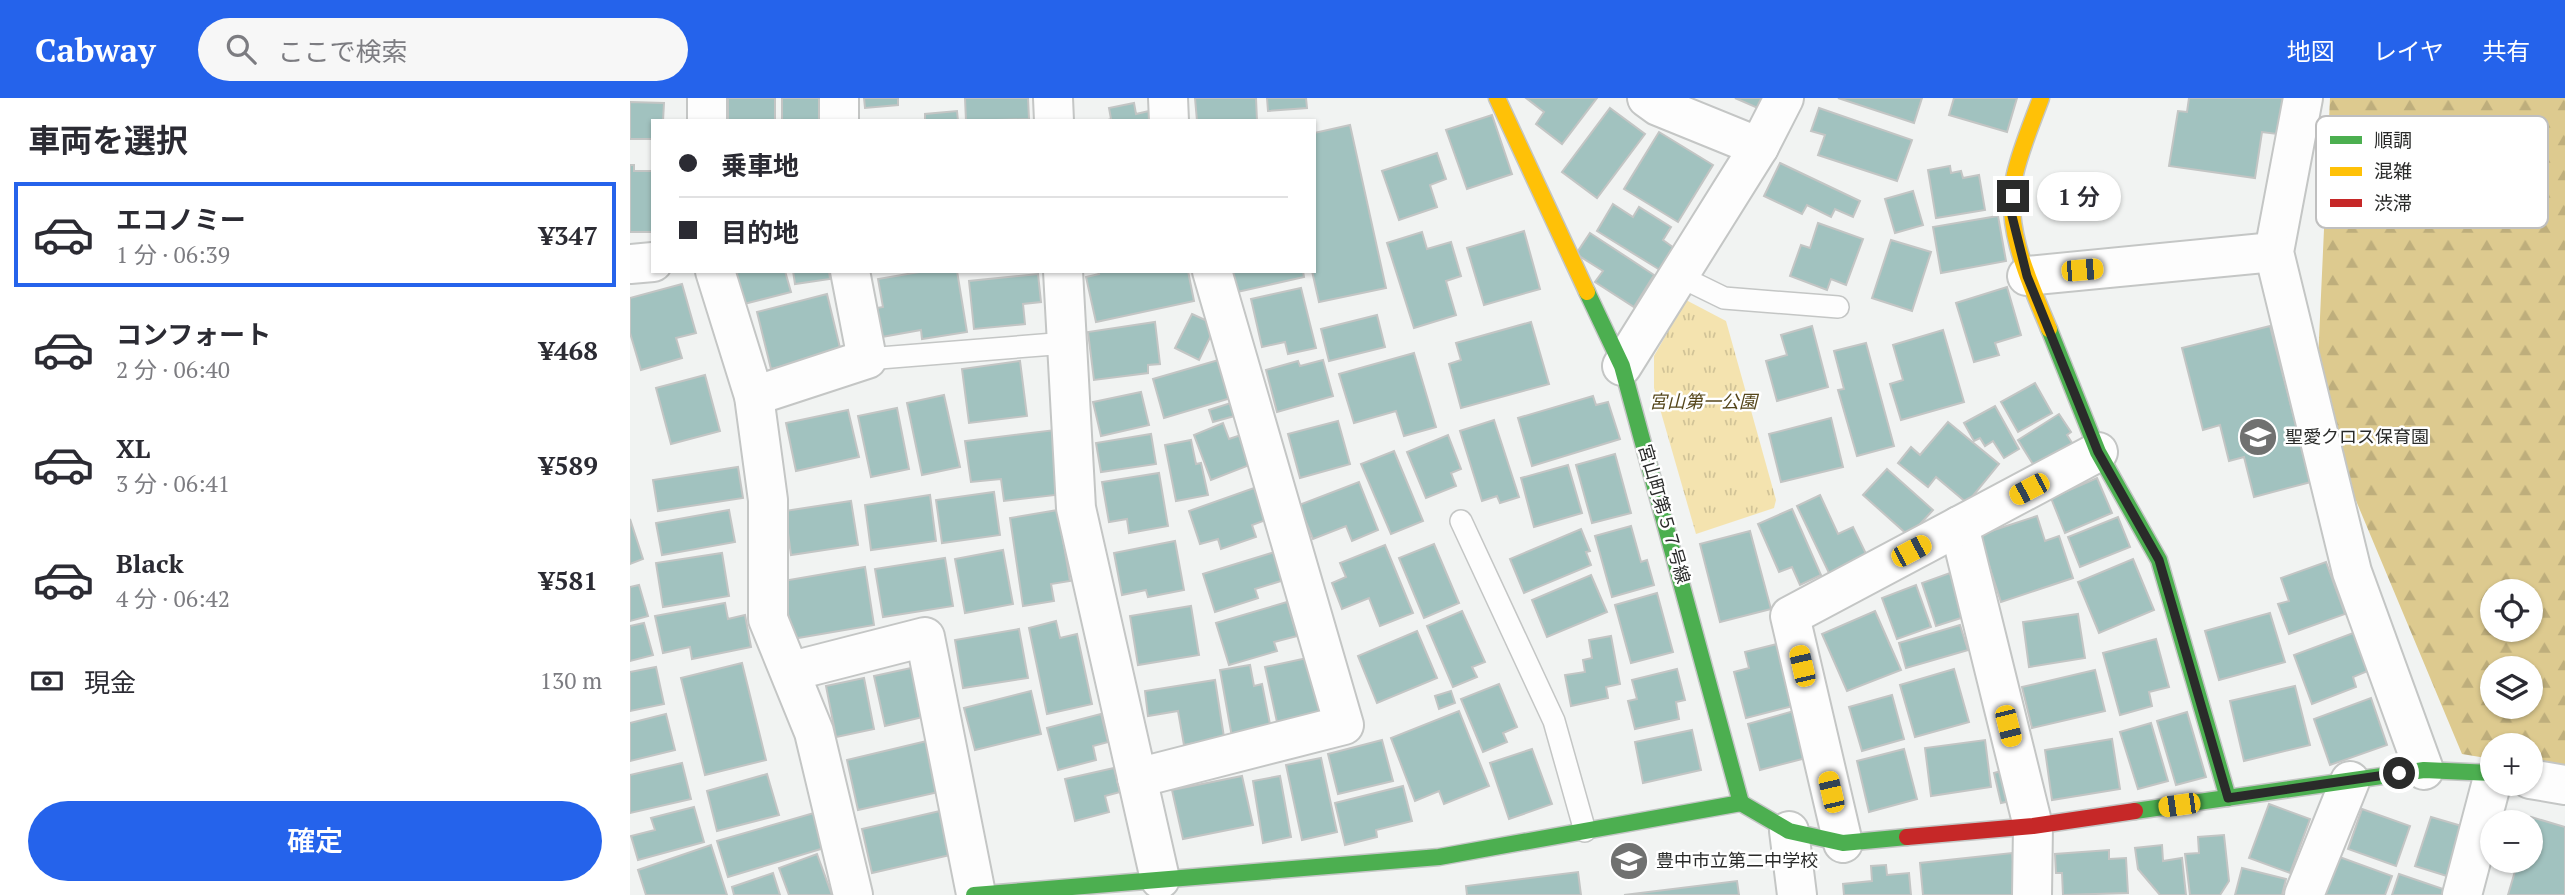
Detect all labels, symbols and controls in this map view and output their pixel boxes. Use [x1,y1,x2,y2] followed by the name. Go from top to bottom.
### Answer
[198,18,688,81] search box
[35,28,156,71] text: Cabway
[222,30,260,68] icon: search
[278,34,408,68] text: ここで検索
[2287,35,2335,67] text: 地図
[2373,35,2444,67] text: レイヤ
[2482,35,2530,67] text: 共有
[2316,116,2548,228] legend
[28,119,188,161] text: 車両を選択
[2374,127,2412,152] text: 順調
[721,148,799,182] text: 乗車地
[2374,158,2412,183] text: 混雑
[2038,172,2122,220] callout: 1 分
[1997,180,2029,212] route end
[2058,181,2100,212] text: 1 分
[2374,190,2412,215] text: 渋滞
[116,202,246,236] text: エコノミー
[32,203,95,266] icon: car
[721,215,799,249] text: 目的地
[539,218,598,252] text: ¥347
[116,239,230,270] text: 1 分 · 06:39
[2061,258,2104,282] car
[116,317,271,351] text: コンフォート
[32,318,95,381] icon: car
[539,333,598,367] text: ¥468
[116,354,230,385] text: 2 分 · 06:40
[1649,389,1760,413] park label: 宮山第一公園
[2237,416,2279,458] school or university icon: 聖愛クロス保育園
[2285,424,2429,448] place label: 聖愛クロス保育園
[116,431,150,465] text: XL
[32,433,95,496] icon: car
[1634,441,1696,586] street label: 宮山町第５７号線
[539,448,598,482] text: ¥589
[116,468,230,499] text: 3 分 · 06:41
[2006,470,2053,508] car
[1888,532,1935,570] car
[116,546,184,580] text: Black
[32,548,95,611] icon: car
[539,563,598,597] text: ¥581
[2480,579,2543,873] map controls
[2480,579,2543,642] button: locate
[116,583,230,614] text: 4 分 · 06:42
[1788,643,1817,689] car
[2480,656,2543,719] button: layers
[28,662,66,700] icon: cash
[84,665,136,699] text: 現金
[540,665,602,696] text: 130 m
[1993,703,2024,749] car
[2480,733,2543,796] button: +
[2383,757,2415,789] route start
[1817,769,1846,815] car
[2157,792,2202,818] car
[28,801,602,881] button: 確定
[2480,810,2543,873] button: −
[1608,840,1650,882] school or university icon: 豊中市立第二中学校
[1656,848,1818,872] place label: 豊中市立第二中学校

